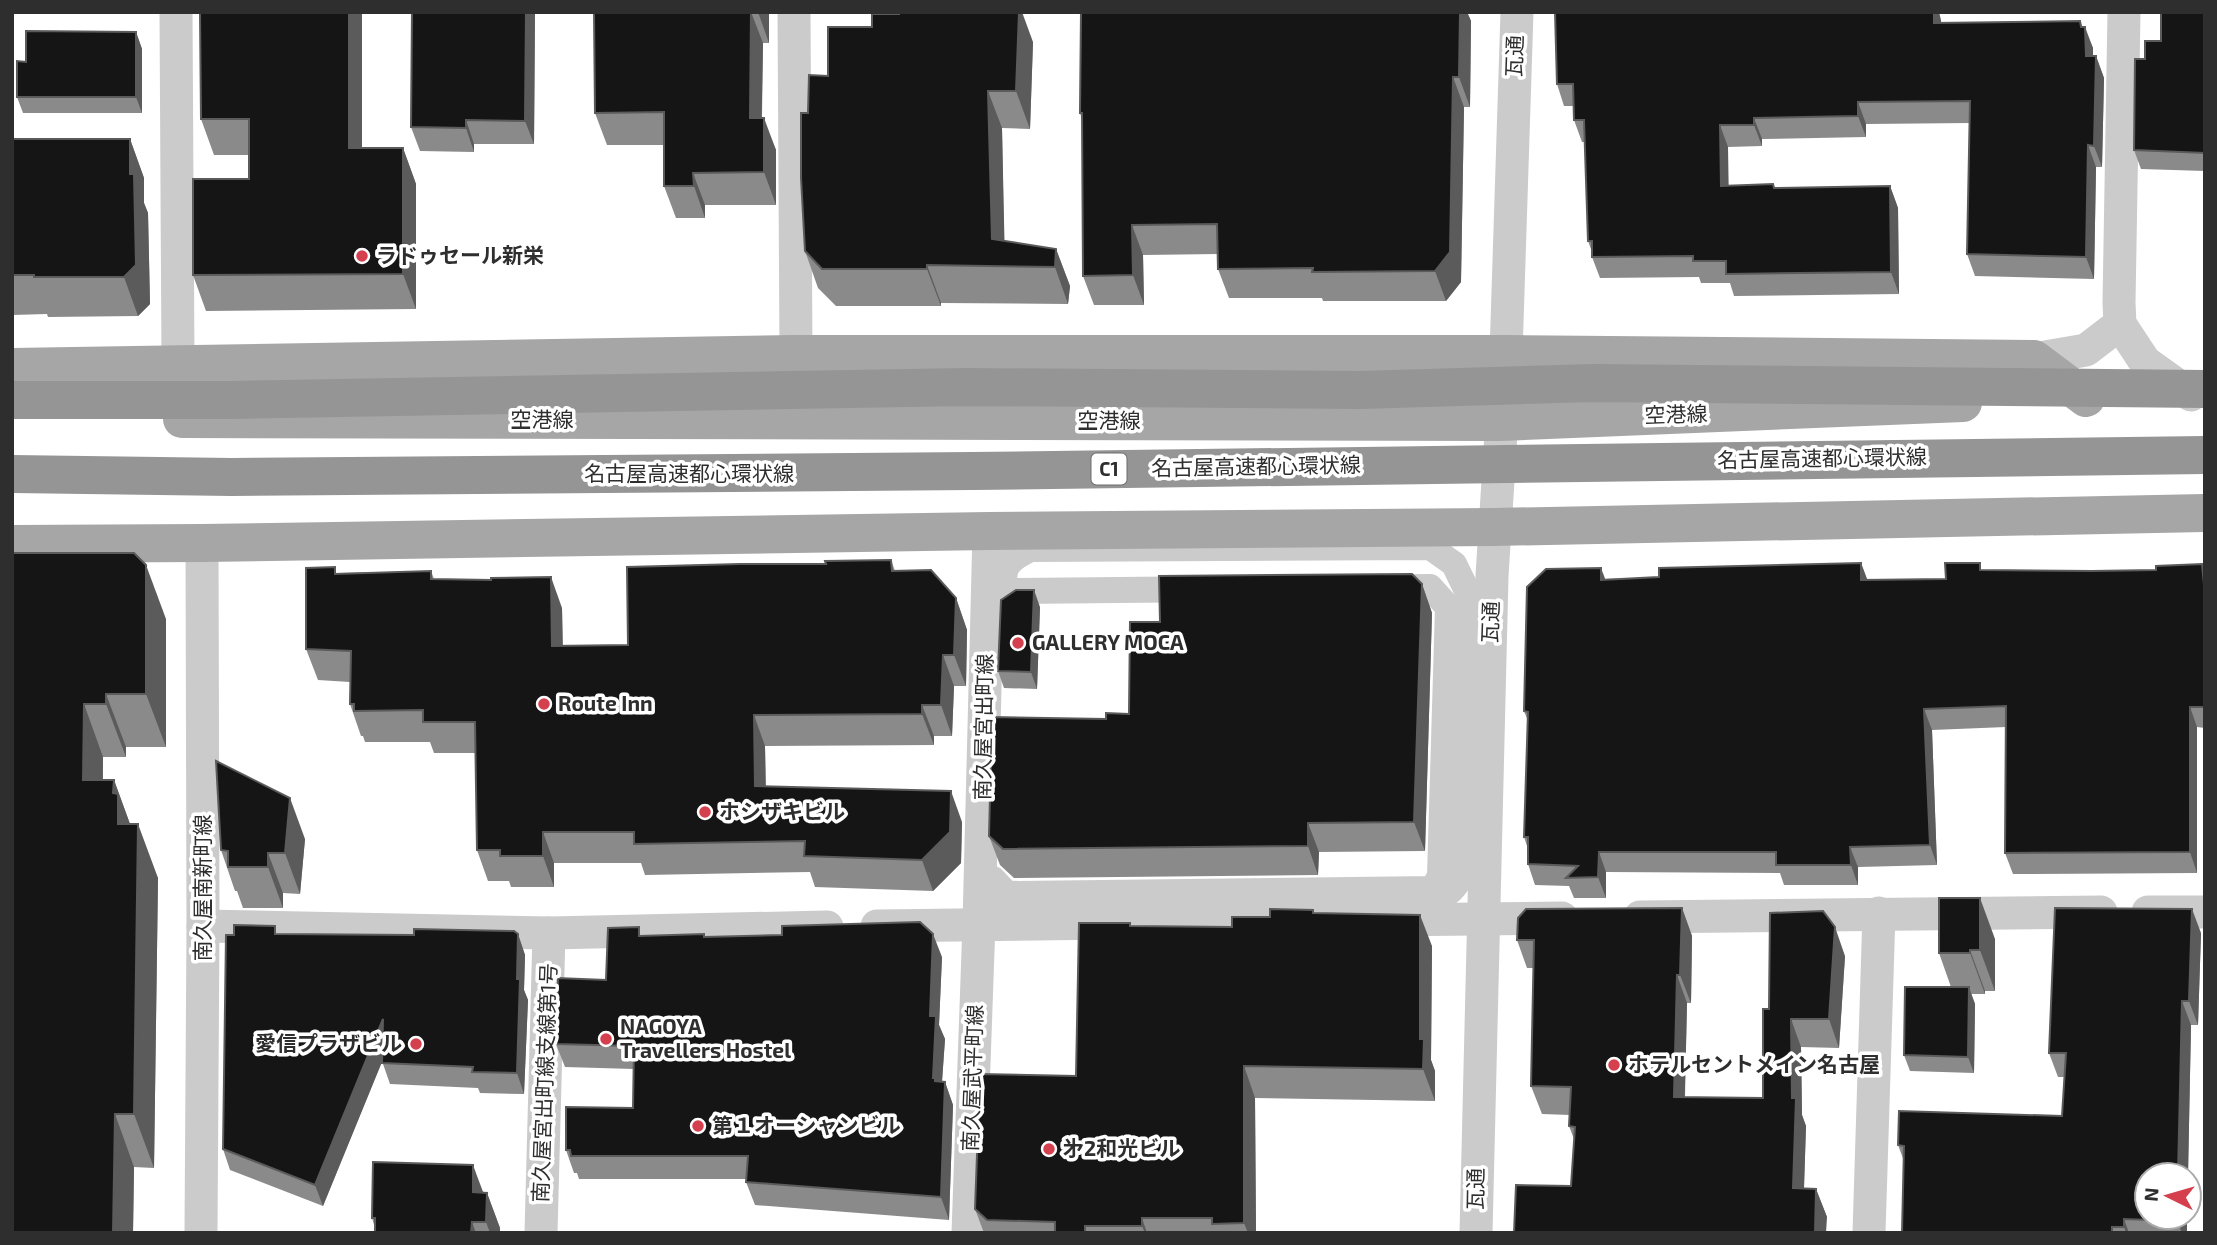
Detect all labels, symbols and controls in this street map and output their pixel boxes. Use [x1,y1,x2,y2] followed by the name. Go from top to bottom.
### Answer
[1500,35,1527,77] street label: 瓦通
[376,242,544,267] place label: ラドゥセール新栄
[354,248,370,264] marker: ラドゥセール新栄
[1644,400,1708,427] street label: 空港線
[511,406,574,431] street label: 空港線
[1078,407,1141,432] street label: 空港線
[1717,443,1927,472] street label: 名古屋高速都心環状線
[1151,451,1361,480] street label: 名古屋高速都心環状線
[1092,454,1126,484] road number: C1
[584,460,794,485] street label: 名古屋高速都心環状線
[1476,601,1503,643] street label: 瓦通
[1032,629,1184,654] place label: GALLERY MOCA
[1010,635,1026,651] marker: GALLERY MOCA
[969,653,996,801] street label: 南久屋宮出町線
[558,690,653,715] place label: Route Inn
[536,696,552,712] marker: Route Inn
[719,798,845,823] place label: ホシザキビル
[697,804,713,820] marker: ホシザキビル
[189,815,214,962] street label: 南久屋南新町線
[527,963,560,1203] street label: 南久屋宮出町線支線第1号
[956,1004,987,1152] street label: 南久屋武平町線
[620,1013,791,1062] place label: NAGOYA Travellers Hostel
[255,1030,402,1055] place label: 愛信プラザビル
[598,1031,614,1047] marker: NAGOYA Travellers Hostel
[408,1036,424,1052] marker: 愛信プラザビル
[1628,1051,1880,1076] place label: ホテルセントメイン名古屋
[1606,1057,1622,1073] marker: ホテルセントメイン名古屋
[712,1112,901,1137] place label: 第１オーシャンビル
[690,1118,706,1134] marker: 第１オーシャンビル
[1063,1135,1180,1160] place label: 㐧2和光ビル
[1041,1141,1057,1157] marker: 㐧2和光ビル
[2133,1161,2203,1231] north arrow
[1462,1168,1487,1210] street label: 瓦通
[2139,1187,2163,1202] text: N

